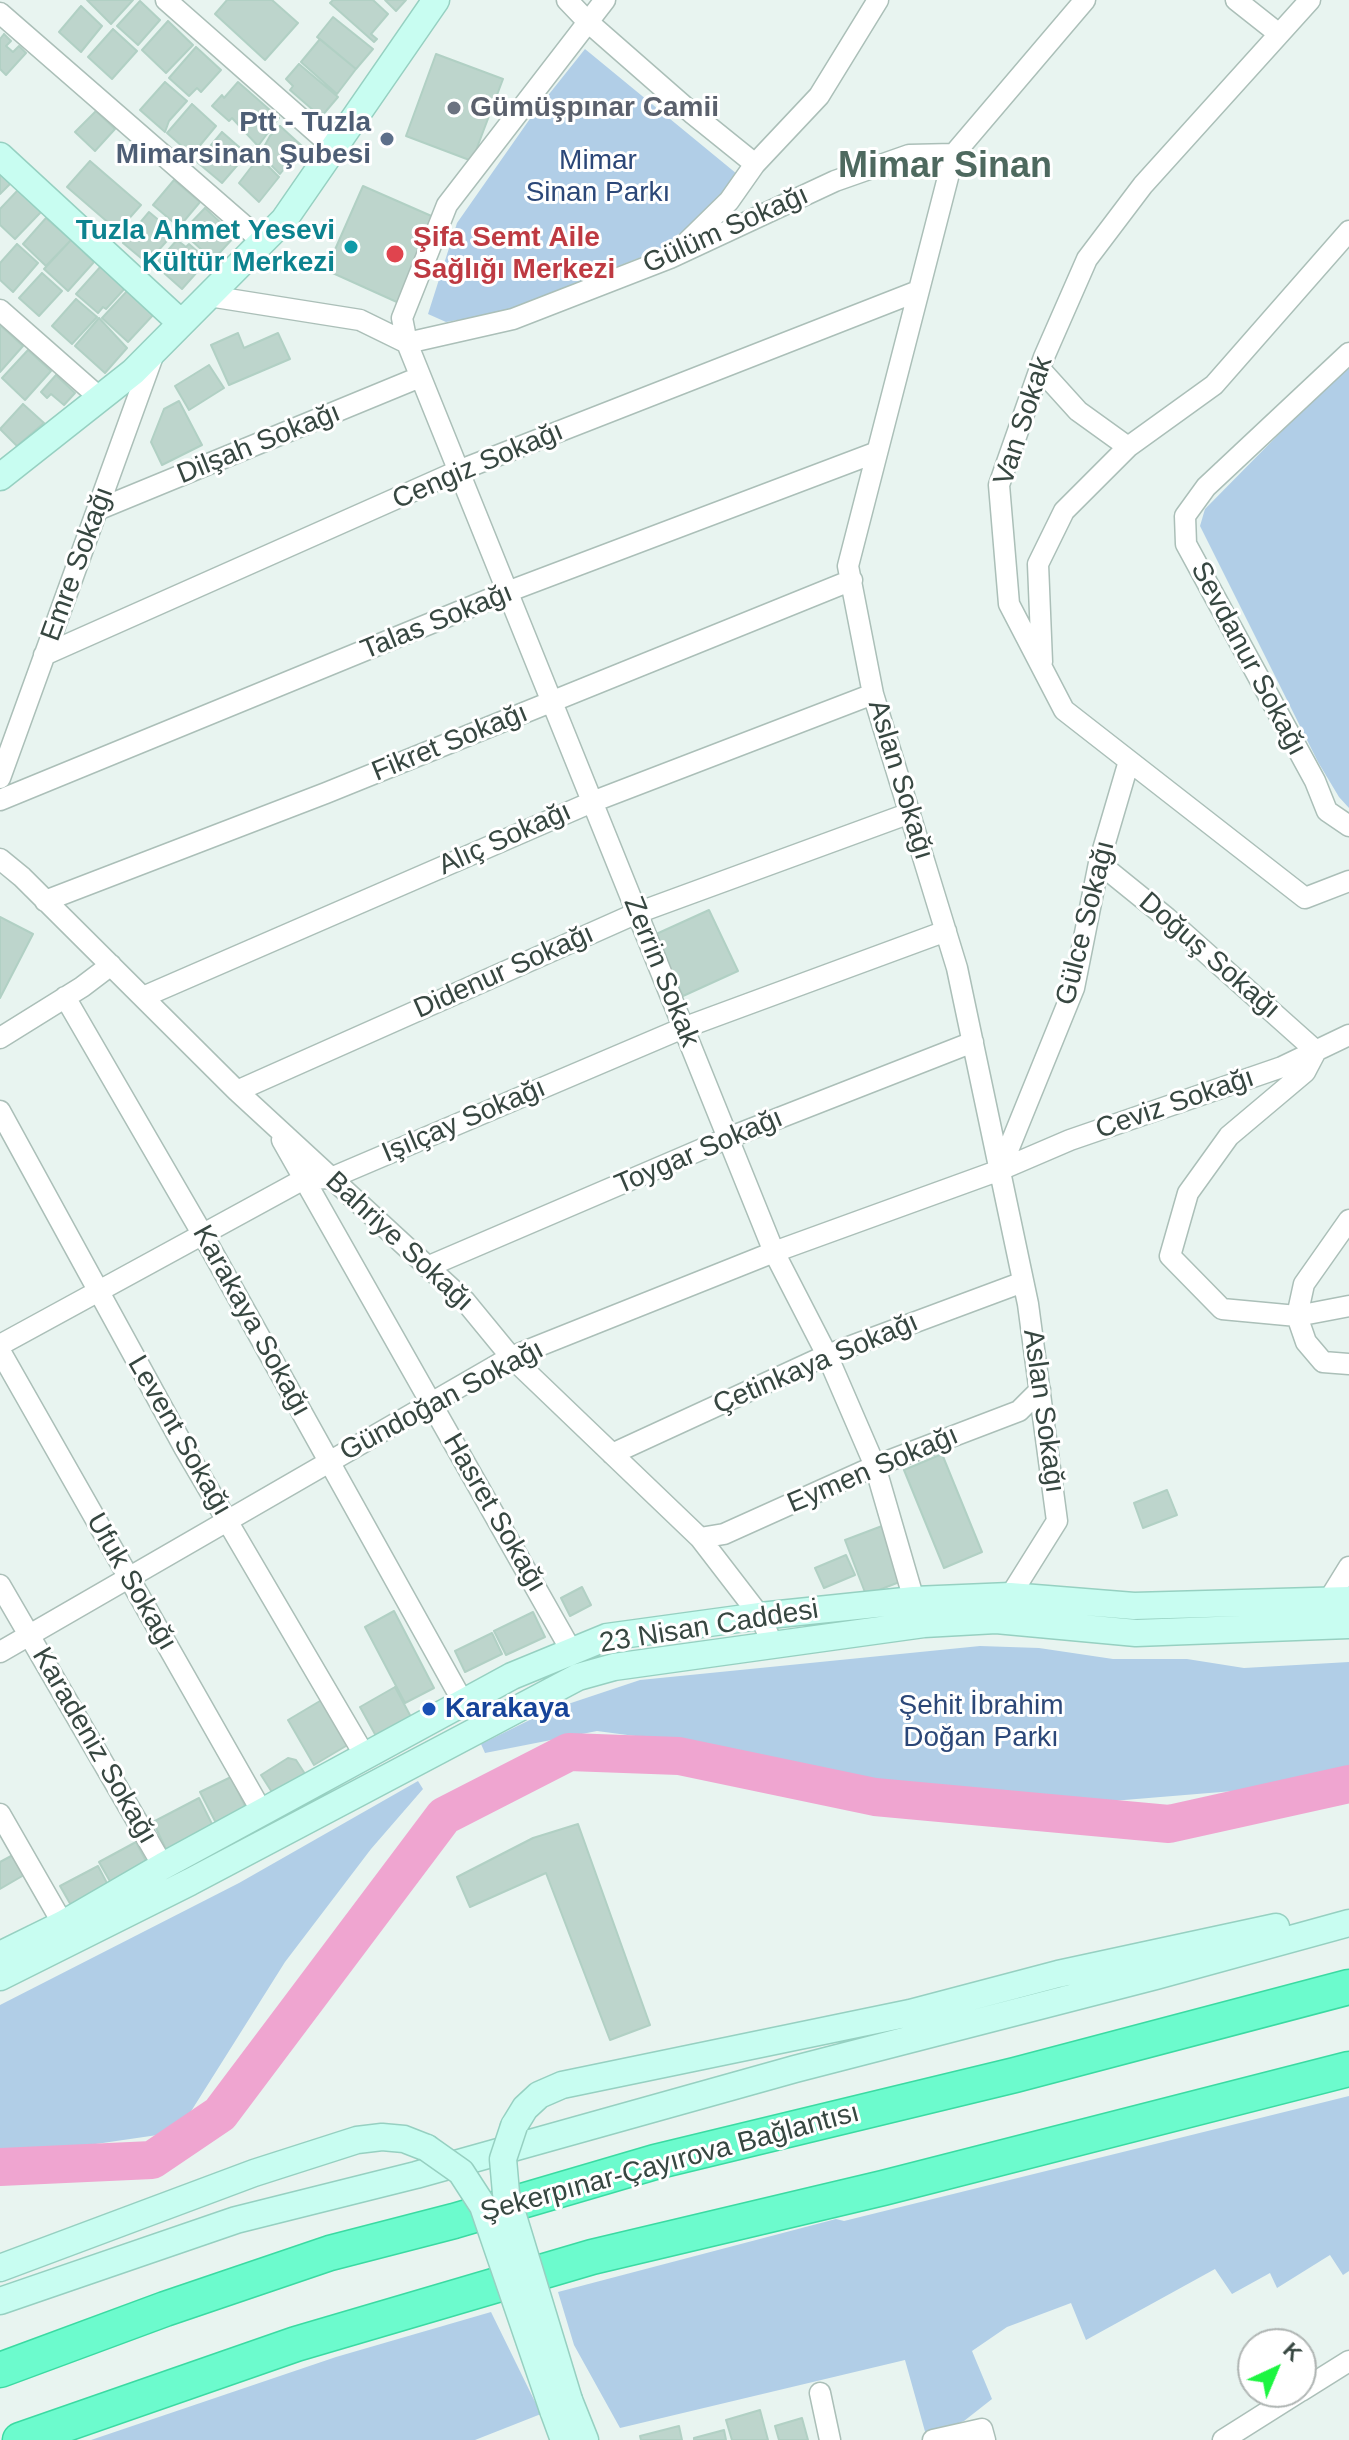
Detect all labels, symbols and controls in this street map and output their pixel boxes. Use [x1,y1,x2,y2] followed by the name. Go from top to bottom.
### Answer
[470,91,719,125] place label: Gümüşpınar Camii
[445,99,463,117] marker: Gümüşpınar Camii
[116,106,371,172] place label: Ptt - Tuzla Mimarsinan Şubesi
[378,130,396,148] marker: Ptt - Tuzla Mimarsinan Şubesi
[526,144,670,210] park label: Mimar Sinan Parkı
[838,145,1052,189] district label: Mimar Sinan
[638,179,814,281] street label: Gülüm Sokağı
[76,214,335,280] place label: Tuzla Ahmet Yesevi Kültür Merkezi
[413,221,615,287] place label: Şifa Semt Aile Sağlığı Merkezi
[342,238,360,256] marker: Tuzla Ahmet Yesevi Kültür Merkezi
[384,243,406,265] marker: Şifa Semt Aile Sağlığı Merkezi
[987,352,1061,490] street label: Van Sokak
[173,396,345,492] street label: Dilşah Sokağı
[388,415,568,517] street label: Cengiz Sokağı
[35,482,121,646] street label: Emre Sokağı
[1183,556,1313,762] street label: Sevdanur Sokağı
[356,576,518,668] street label: Talas Sokağı
[860,696,940,864] street label: Aslan Sokağı
[367,697,533,789] street label: Fikret Sokağı
[433,795,577,883] street label: Alıç Sokağı
[1049,837,1123,1009] street label: Gülce Sokağı
[1132,886,1286,1026] street label: Doğuş Sokağı
[616,892,706,1052] street label: Zerrin Sokak
[409,917,599,1027] street label: Didenur Sokağı
[1092,1061,1258,1147] street label: Ceviz Sokağı
[377,1071,551,1171] street label: Işılçay Sokağı
[610,1102,788,1202] street label: Toygar Sokağı
[318,1165,480,1319] street label: Bahriye Sokağı
[185,1220,317,1422] street label: Karakaya Sokağı
[708,1306,924,1422] street label: Çetinkaya Sokağı
[1015,1327,1071,1495] street label: Aslan Sokağı
[334,1333,550,1469] street label: Gündoğan Sokağı
[120,1350,238,1522] street label: Levent Sokağı
[783,1419,963,1521] street label: Eymen Sokağı
[435,1428,553,1598] street label: Hasret Sokağı
[78,1508,184,1656] street label: Ufuk Sokağı
[597,1593,821,1661] street label: 23 Nisan Caddesi
[24,1642,164,1850] street label: Karadeniz Sokağı
[899,1689,1063,1755] park label: Şehit İbrahim Doğan Parkı
[445,1692,570,1726] place label: Karakaya
[420,1700,438,1718] marker: Karakaya
[477,2096,863,2230] street label: Şekerpınar-Çayırova Bağlantısı
[1237,2328,1317,2408] north arrow
[1278,2337,1307,2366] text: K

